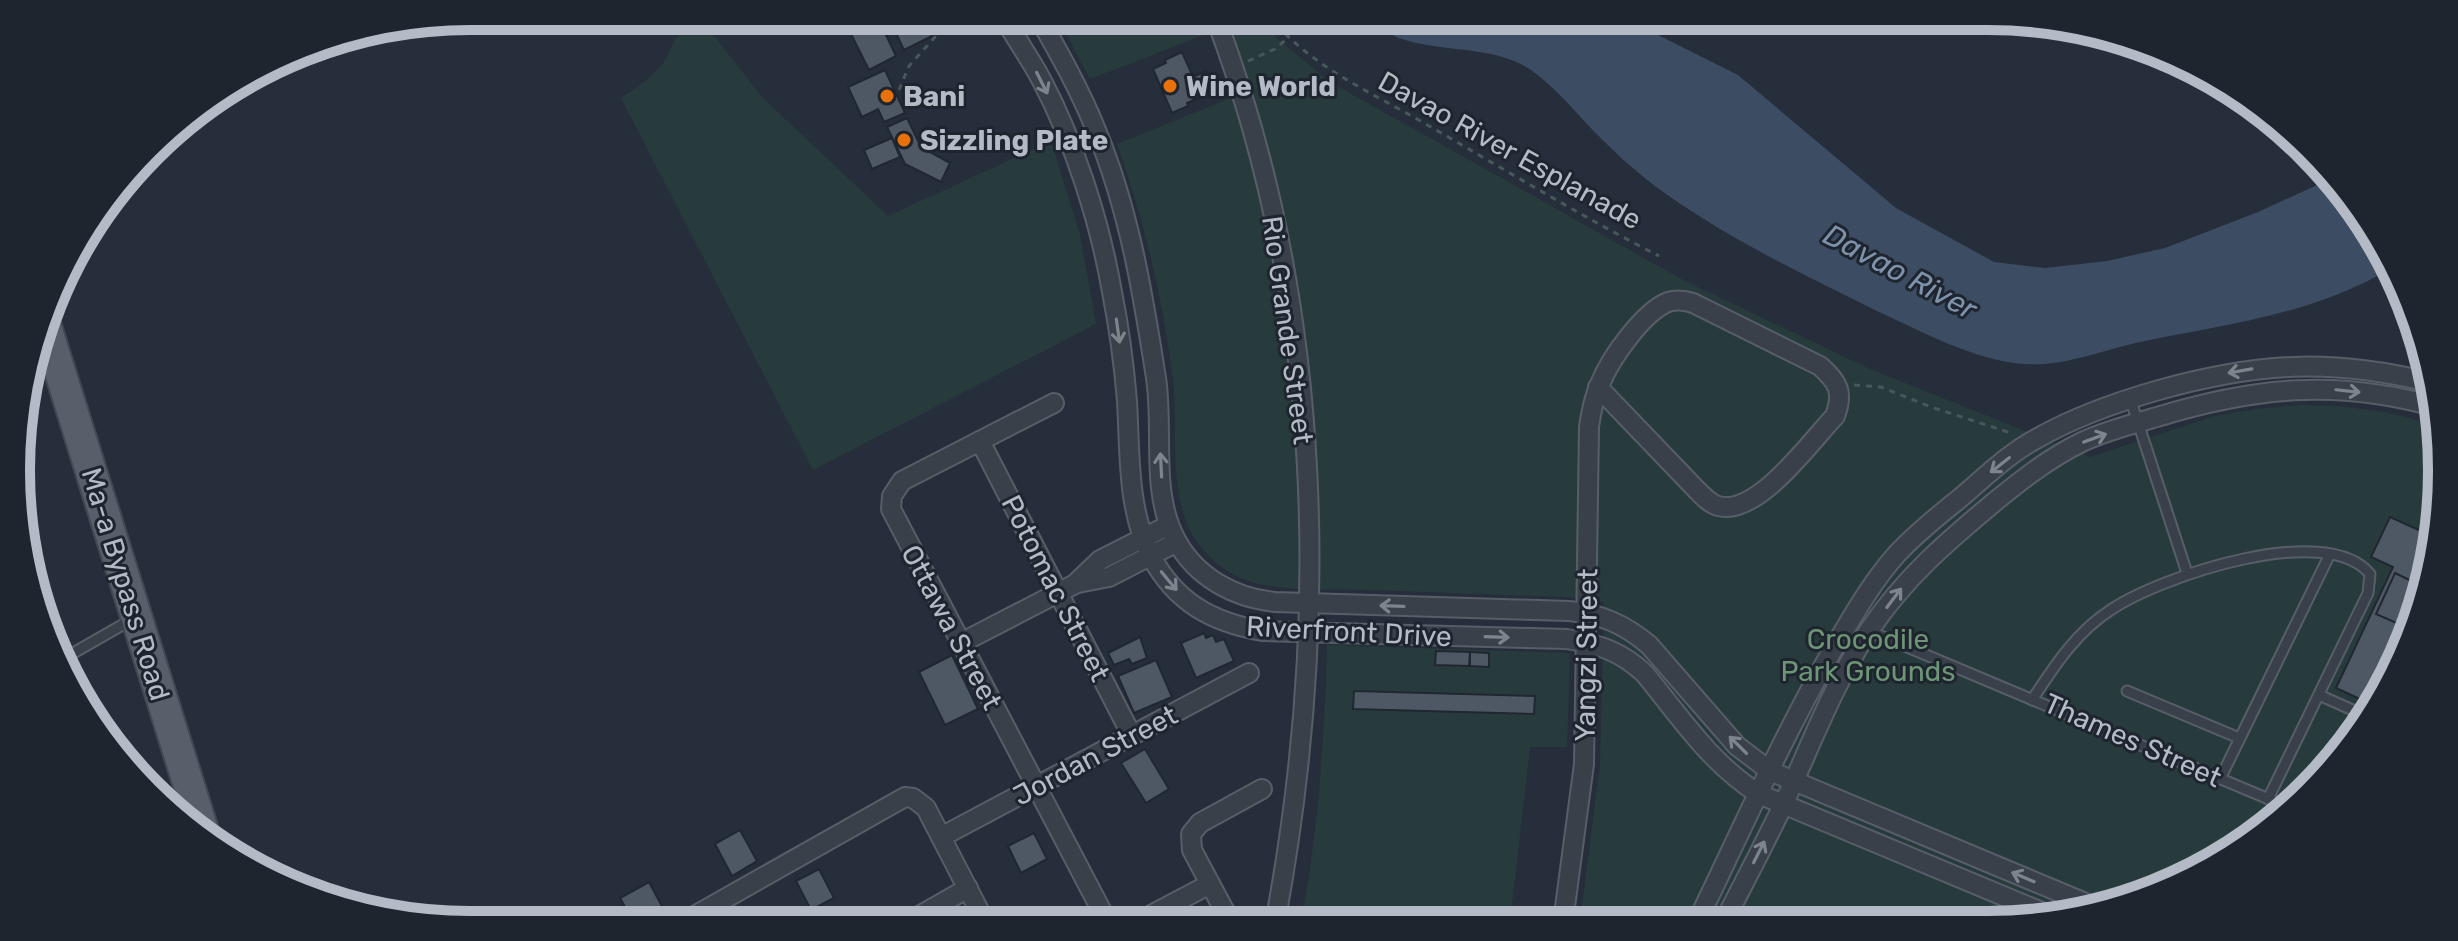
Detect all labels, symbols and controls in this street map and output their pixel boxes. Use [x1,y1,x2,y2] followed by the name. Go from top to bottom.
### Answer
[1373,64,1647,236] street label: Davao River Esplanade
[1186,70,1336,103] place label: Wine World
[1035,71,1050,95] one-way arrow
[1161,77,1179,95] marker: Wine World
[903,80,965,113] place label: Bani
[878,87,896,105] marker: Bani
[920,124,1108,157] place label: Sizzling Plate
[895,131,913,149] marker: Sizzling Plate
[1255,214,1320,446] street label: Rio Grande Street
[1817,217,1984,328] water label: Davao River
[1110,317,1125,344] one-way arrow
[2228,364,2253,379] one-way arrow
[2334,384,2361,399] one-way arrow
[2082,430,2107,444] one-way arrow
[1153,452,1168,479] one-way arrow
[1990,456,2011,473] one-way arrow
[74,464,177,704] street label: Ma-a Bypass Road
[994,490,1117,687] street label: Potomac Street
[894,539,1009,715] street label: Ottawa Street
[1568,568,1605,742] street label: Yangzi Street
[1160,571,1178,591] one-way arrow
[1885,588,1902,610] one-way arrow
[1379,598,1406,613] one-way arrow
[1245,610,1453,653] street label: Riverfront Drive
[1780,623,1956,688] park label: Crocodile Park Grounds
[1483,630,1510,645] one-way arrow
[2039,687,2227,794] street label: Thames Street
[1008,698,1183,813] street label: Jordan Street
[1728,735,1747,755] one-way arrow
[1752,841,1767,865] one-way arrow
[2011,868,2036,883] one-way arrow

